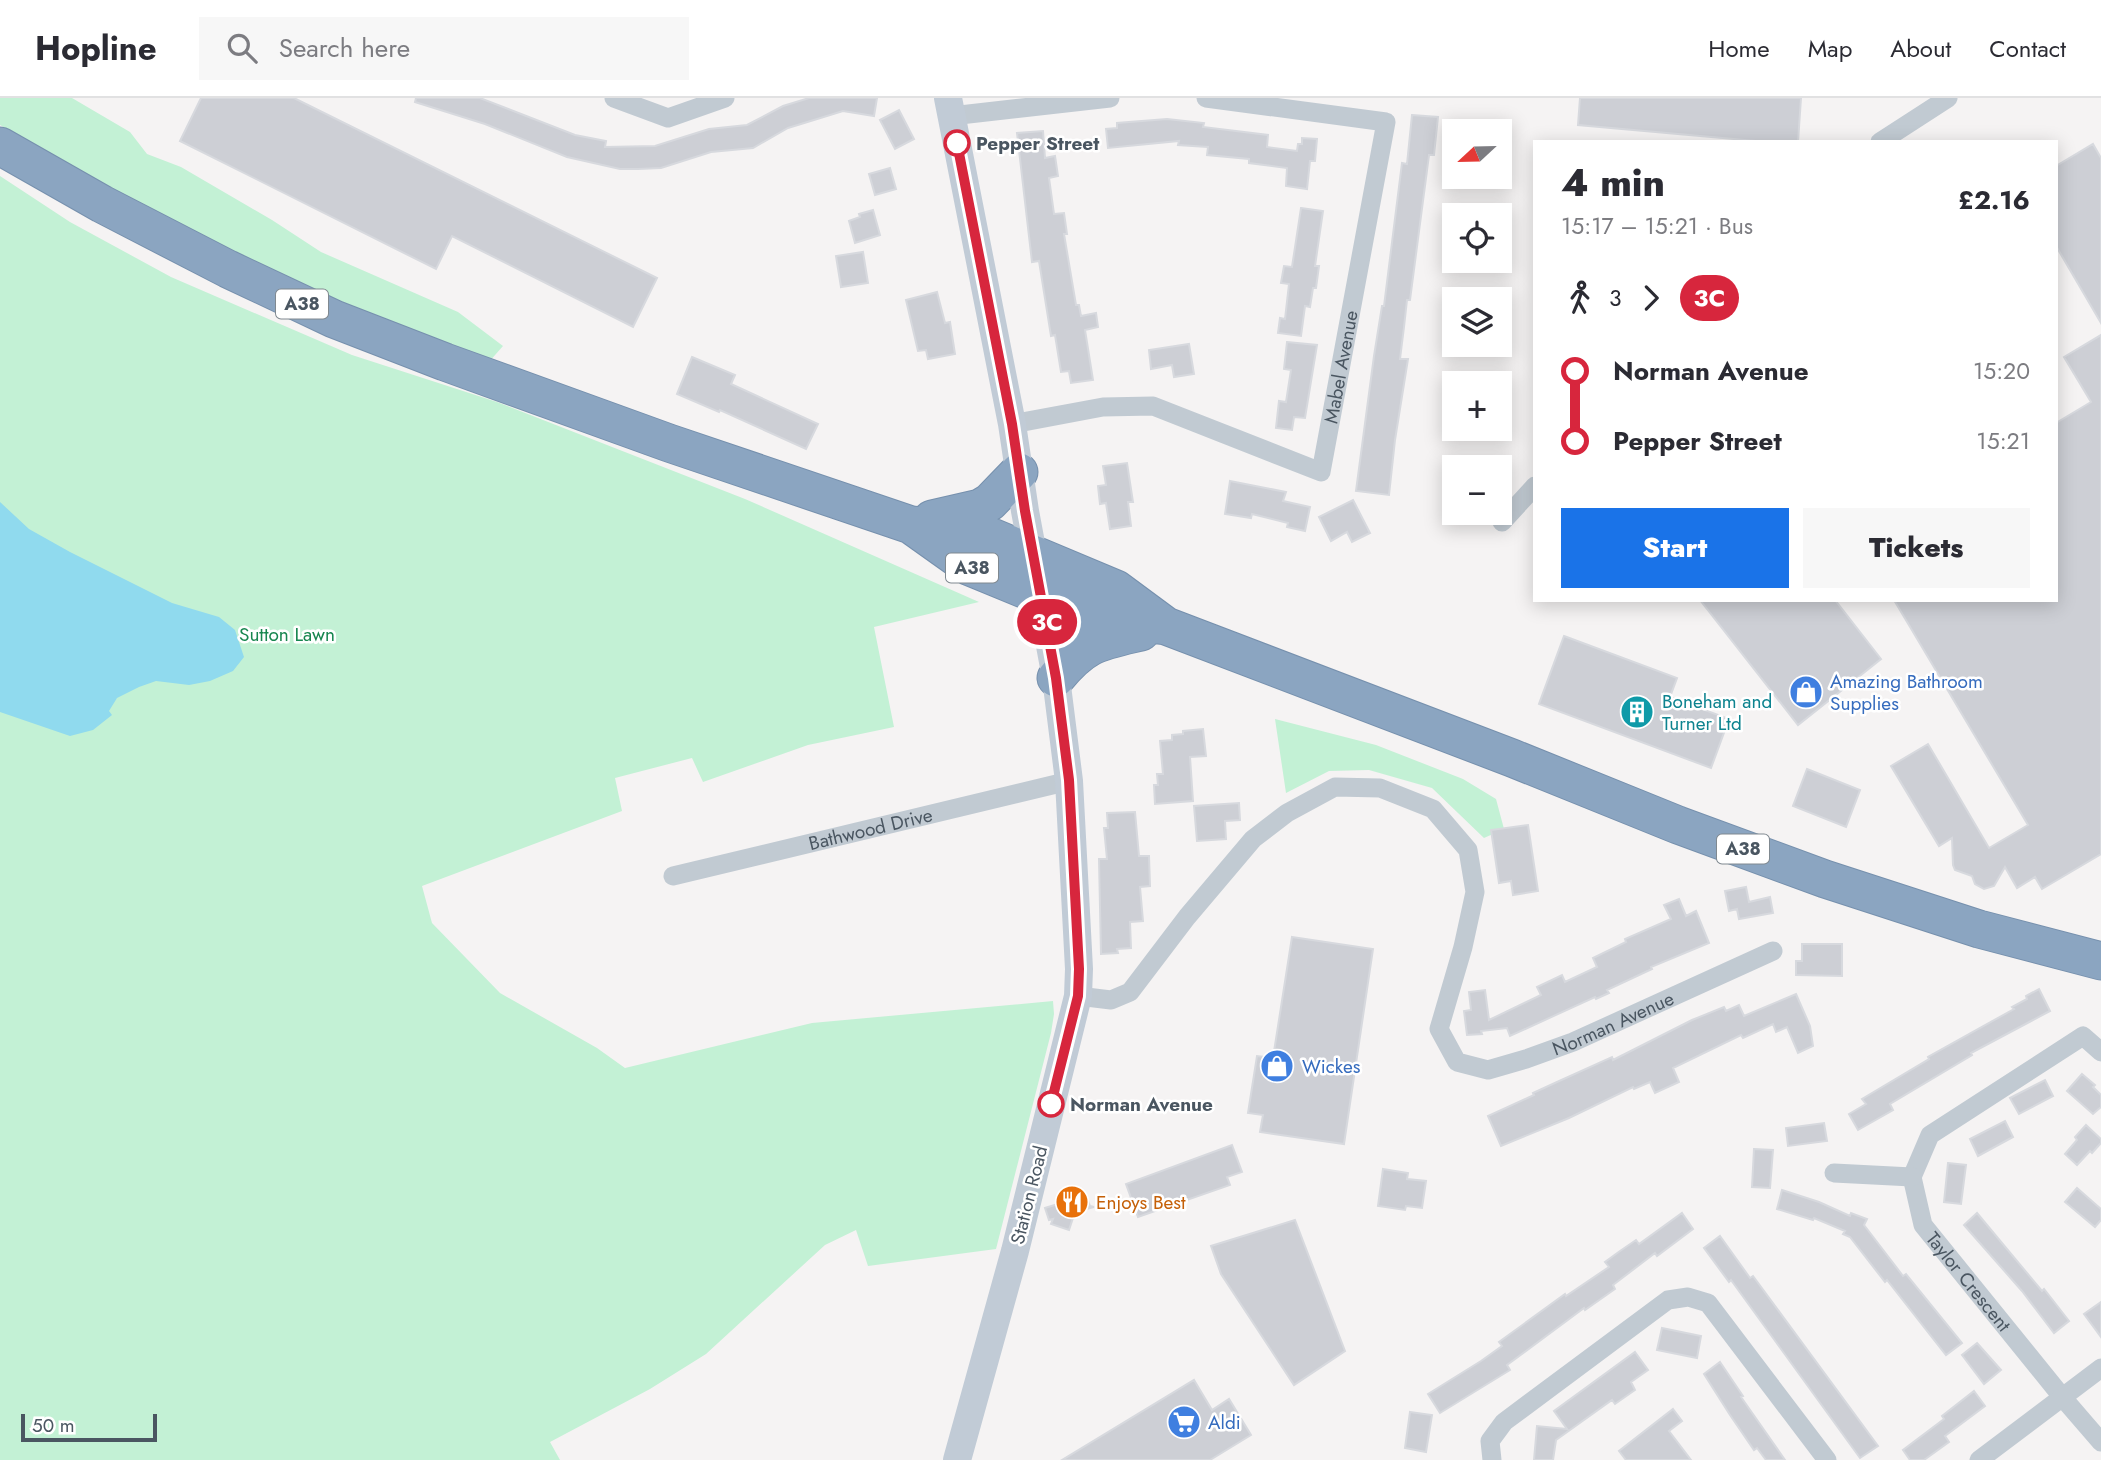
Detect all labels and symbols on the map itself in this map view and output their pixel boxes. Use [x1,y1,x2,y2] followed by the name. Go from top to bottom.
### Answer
[1442,119,1512,189] north arrow
[944,130,970,156] marker: Pepper Street
[976,130,1099,157] place label: Pepper Street
[276,289,328,318] road number: A38
[1317,308,1364,426] street label: Mabel Avenue
[946,554,998,582] road number: A38
[1016,599,1078,645] line badge: 3C
[239,621,335,648] park label: Sutton Lawn
[1830,668,1983,717] place label: Amazing Bathroom Supplies
[1787,673,1825,711] shop icon: Amazing Bathroom Supplies
[1662,688,1772,737] place label: Boneham and Turner Ltd
[1618,693,1656,731] building icon: Boneham and Turner Ltd
[806,801,935,857] street label: Bathwood Drive
[1717,834,1769,864] road number: A38
[1548,984,1678,1062] street label: Norman Avenue
[1258,1047,1296,1085] shop icon: Wickes
[1302,1053,1361,1080] place label: Wickes
[1038,1091,1064,1117] marker: Norman Avenue
[1070,1091,1213,1118] place label: Norman Avenue
[1004,1143,1054,1247] street label: Station Road
[1053,1183,1091,1221] restaurant icon: Enjoys Best
[1096,1189,1186,1216] place label: Enjoys Best
[1920,1226,2018,1338] street label: Taylor Crescent
[1165,1403,1203,1441] supermarket icon: Aldi
[1208,1409,1241,1436] place label: Aldi
[21,1411,158,1443] scale bar

